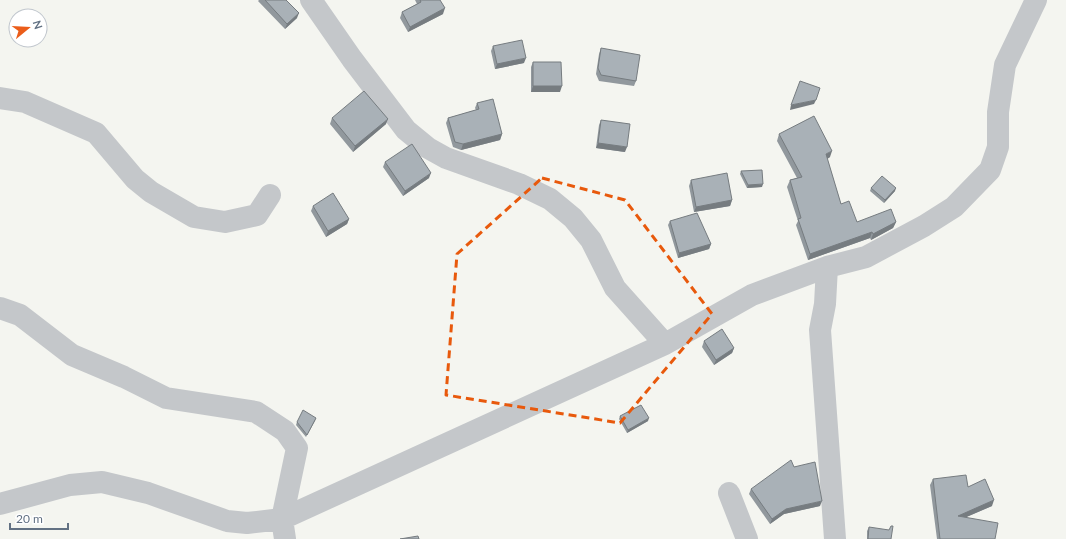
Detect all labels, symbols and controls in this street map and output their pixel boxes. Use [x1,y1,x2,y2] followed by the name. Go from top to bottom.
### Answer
[8,8,48,48] north arrow
[30,19,45,31] text: N
[10,505,68,531] scale bar
[16,511,43,526] text: 20 m

